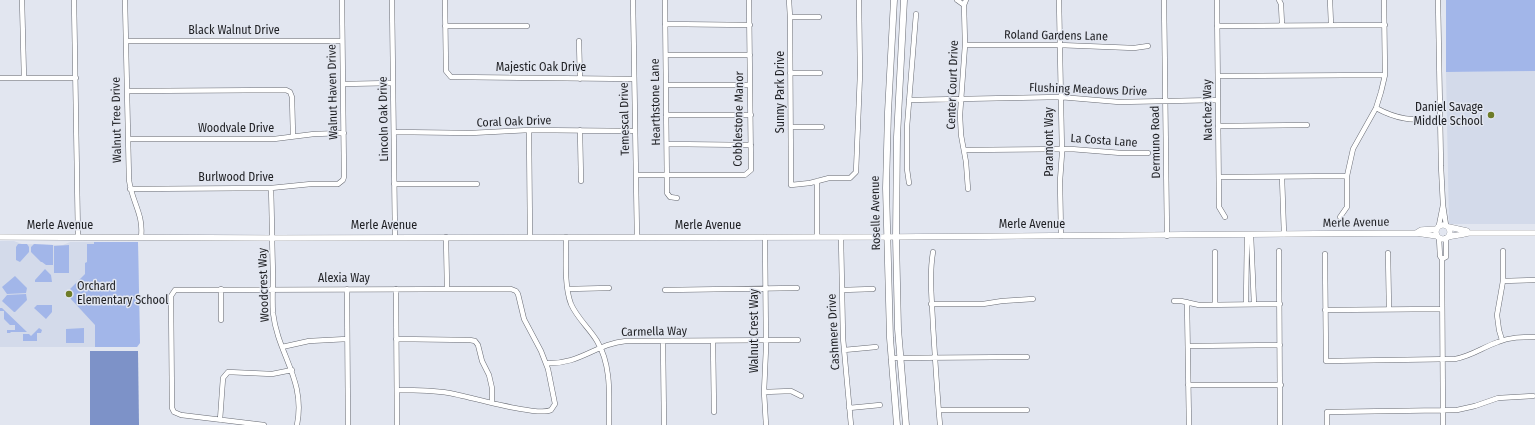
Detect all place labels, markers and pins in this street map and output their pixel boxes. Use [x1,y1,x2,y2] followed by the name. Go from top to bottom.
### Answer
[1414,101,1483,129] place label: Daniel Savage Middle School
[1486,110,1496,120] marker: Daniel Savage Middle School
[77,280,168,308] place label: Orchard Elementary School
[64,289,74,299] marker: Orchard Elementary School

